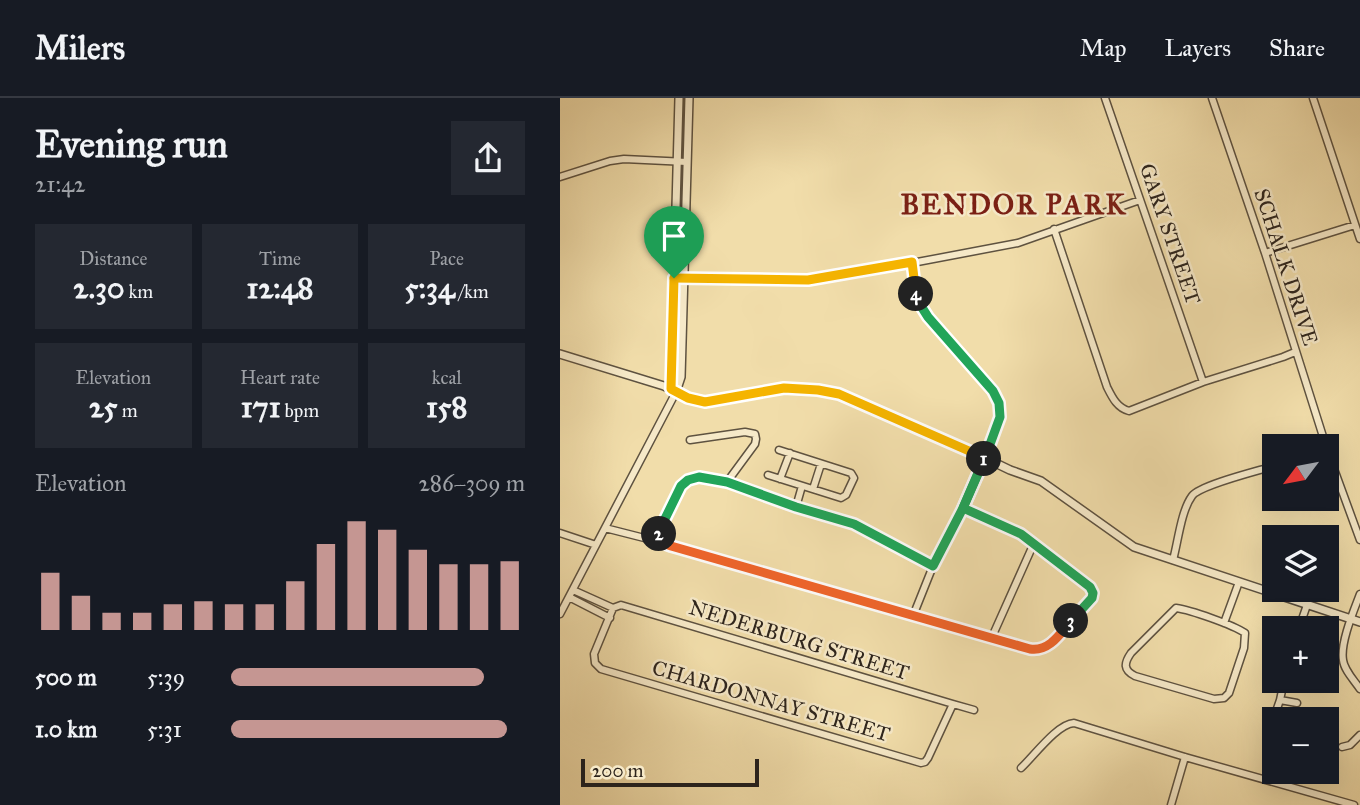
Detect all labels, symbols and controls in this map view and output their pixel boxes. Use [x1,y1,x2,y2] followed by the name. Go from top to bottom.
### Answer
[35,28,125,68] text: Milers
[1080,33,1127,63] text: Map
[1165,33,1231,63] text: Layers
[1269,33,1325,63] text: Share
[35,121,228,167] text: Evening run
[451,121,525,195] button: share
[1134,160,1206,308] street label: GARY STREET
[35,170,85,198] text: 21:42
[1248,185,1324,349] street label: SCHALK DRIVE
[901,187,1127,222] district label: BENDOR PARK
[644,206,704,278] pin
[655,217,693,255] icon: arrive
[79,247,147,270] text: Distance
[259,247,301,270] text: Time
[429,247,464,270] text: Pace
[73,270,124,306] text: 2.30
[247,270,313,306] text: 12:48
[405,270,455,306] text: 5:34
[898,276,934,312] pin: 4
[124,280,153,303] text: km
[455,280,489,303] text: /km
[910,282,921,305] text: 4
[76,366,151,389] text: Elevation
[240,366,320,389] text: Heart rate
[432,366,462,389] text: kcal
[89,389,118,425] text: 25
[241,389,280,425] text: 171
[426,389,467,425] text: 158
[118,399,138,422] text: m
[280,399,319,422] text: bpm
[1262,434,1339,511] north arrow
[1262,434,1339,784] map controls
[966,442,1002,476] pin: 1
[980,447,987,470] text: 1
[35,469,126,497] text: Elevation
[418,469,525,497] text: 286–309 m
[642,516,676,551] pin: 2
[654,522,663,545] text: 2
[1262,525,1339,602] button: layers
[686,594,912,686] street label: NEDERBURG STREET
[1054,603,1088,638] pin: 3
[1067,609,1074,632] text: 3
[1262,616,1339,693] button: +
[649,655,893,747] street label: CHARDONNAY STREET
[35,663,97,691] text: 500 m
[147,663,185,691] text: 5:39
[1262,707,1339,784] button: −
[35,715,97,743] text: 1.0 km
[147,715,182,743] text: 5:31
[581,756,760,788] scale bar
[592,759,644,782] text: 200 m

